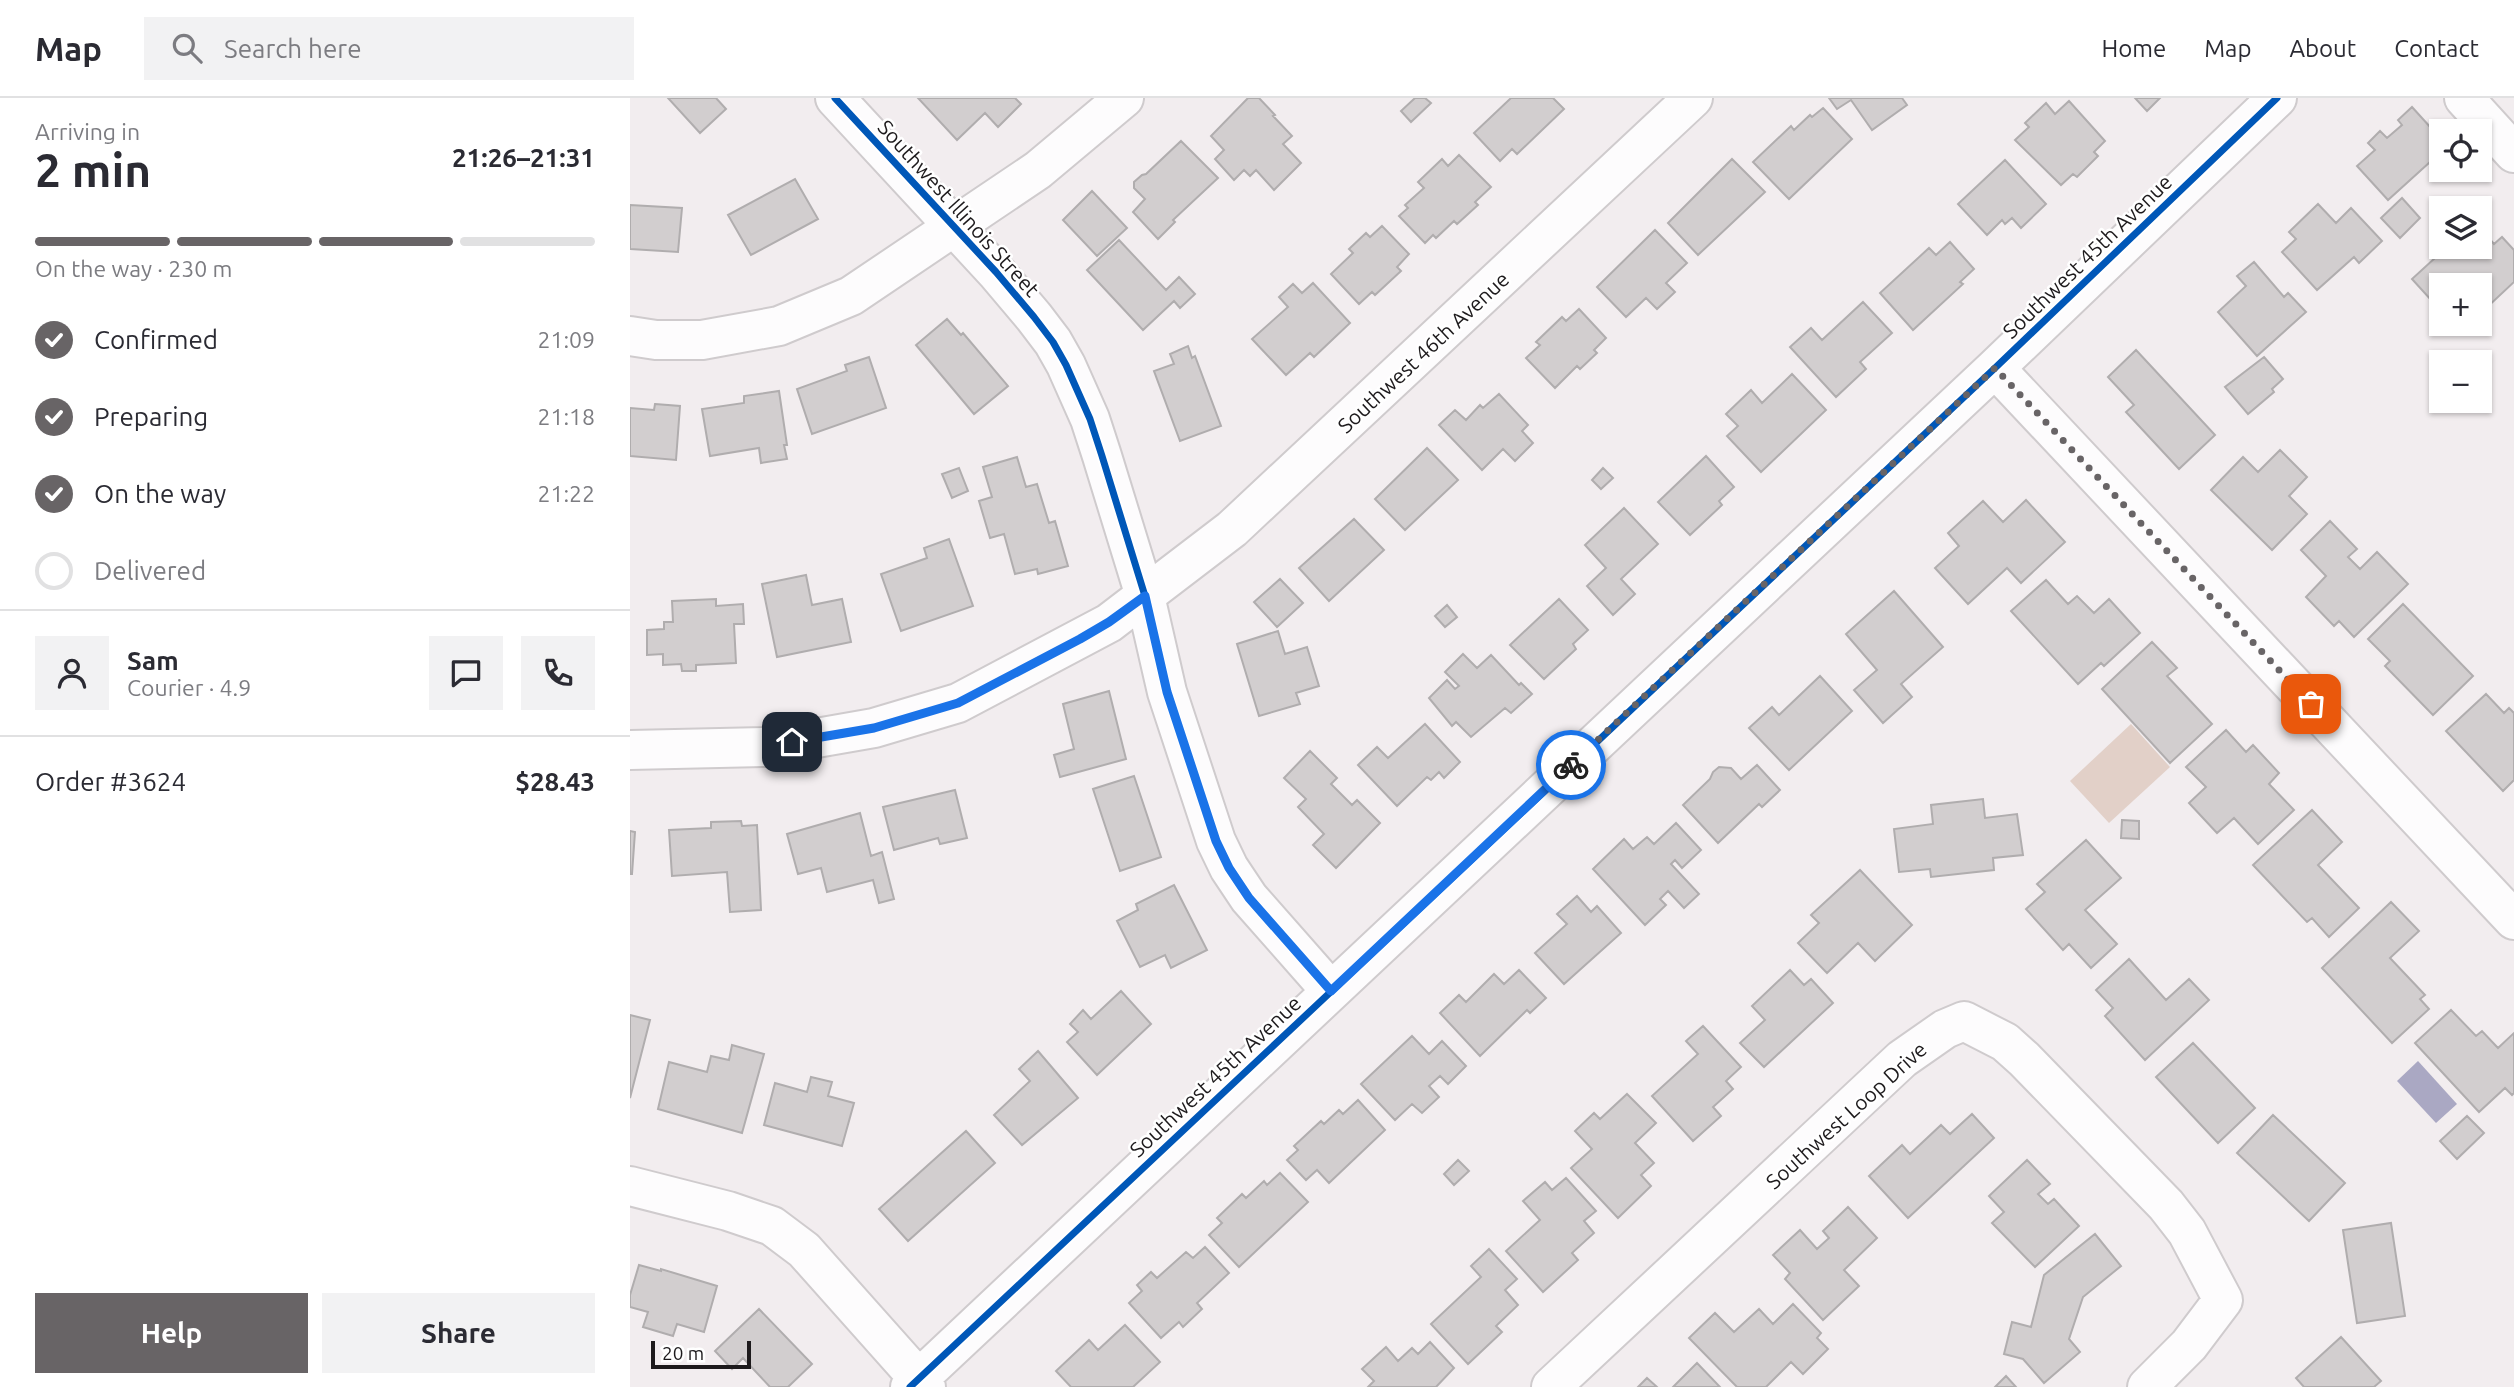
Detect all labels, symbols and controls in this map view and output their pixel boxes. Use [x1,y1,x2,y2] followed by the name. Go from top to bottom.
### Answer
[144,17,634,80] search box
[168,29,206,67] icon: search
[35,30,102,67] text: Map
[224,34,362,63] text: Search here
[2101,35,2166,62] text: Home
[2204,35,2251,62] text: Map
[2289,35,2356,62] text: About
[2394,35,2479,62] text: Contact
[873,115,1045,301] street label: Southwest Illinois Street
[35,119,140,144] text: Arriving in
[2429,119,2492,413] map controls
[2429,119,2492,182] button: locate
[452,143,595,172] text: 21:26–21:31
[35,144,151,196] text: 2 min
[1998,169,2176,343] street label: Southwest 45th Avenue
[2429,196,2492,259] button: layers
[35,256,232,281] text: On the way · 230 m
[1333,266,1513,438] street label: Southwest 46th Avenue
[2429,273,2492,336] button: +
[35,321,73,359] icon: check
[94,325,218,354] text: Confirmed
[537,327,595,352] text: 21:09
[2429,350,2492,413] button: −
[35,398,73,436] icon: check
[94,402,208,431] text: Preparing
[537,404,595,429] text: 21:18
[35,475,73,513] icon: check
[94,479,226,508] text: On the way
[537,481,595,506] text: 21:22
[94,556,206,585] text: Delivered
[35,636,109,710] button: person
[429,636,503,710] button: chat
[521,636,595,710] button: phone
[127,646,179,675] text: Sam
[2281,674,2341,734] pin
[127,675,251,700] text: Courier · 4.9
[2292,685,2330,723] icon: bag
[762,712,822,772] pin
[773,723,811,761] icon: home
[1536,730,1606,800] courier
[1552,746,1590,784] icon: bike
[35,767,186,796] text: Order #3624
[515,767,595,796] text: $28.43
[1125,990,1305,1162] street label: Southwest 45th Avenue
[1761,1037,1931,1193] street label: Southwest Loop Drive
[35,1293,308,1373] button: Help
[322,1293,595,1373] button: Share
[651,1338,751,1370] scale bar
[662,1342,704,1364] text: 20 m

